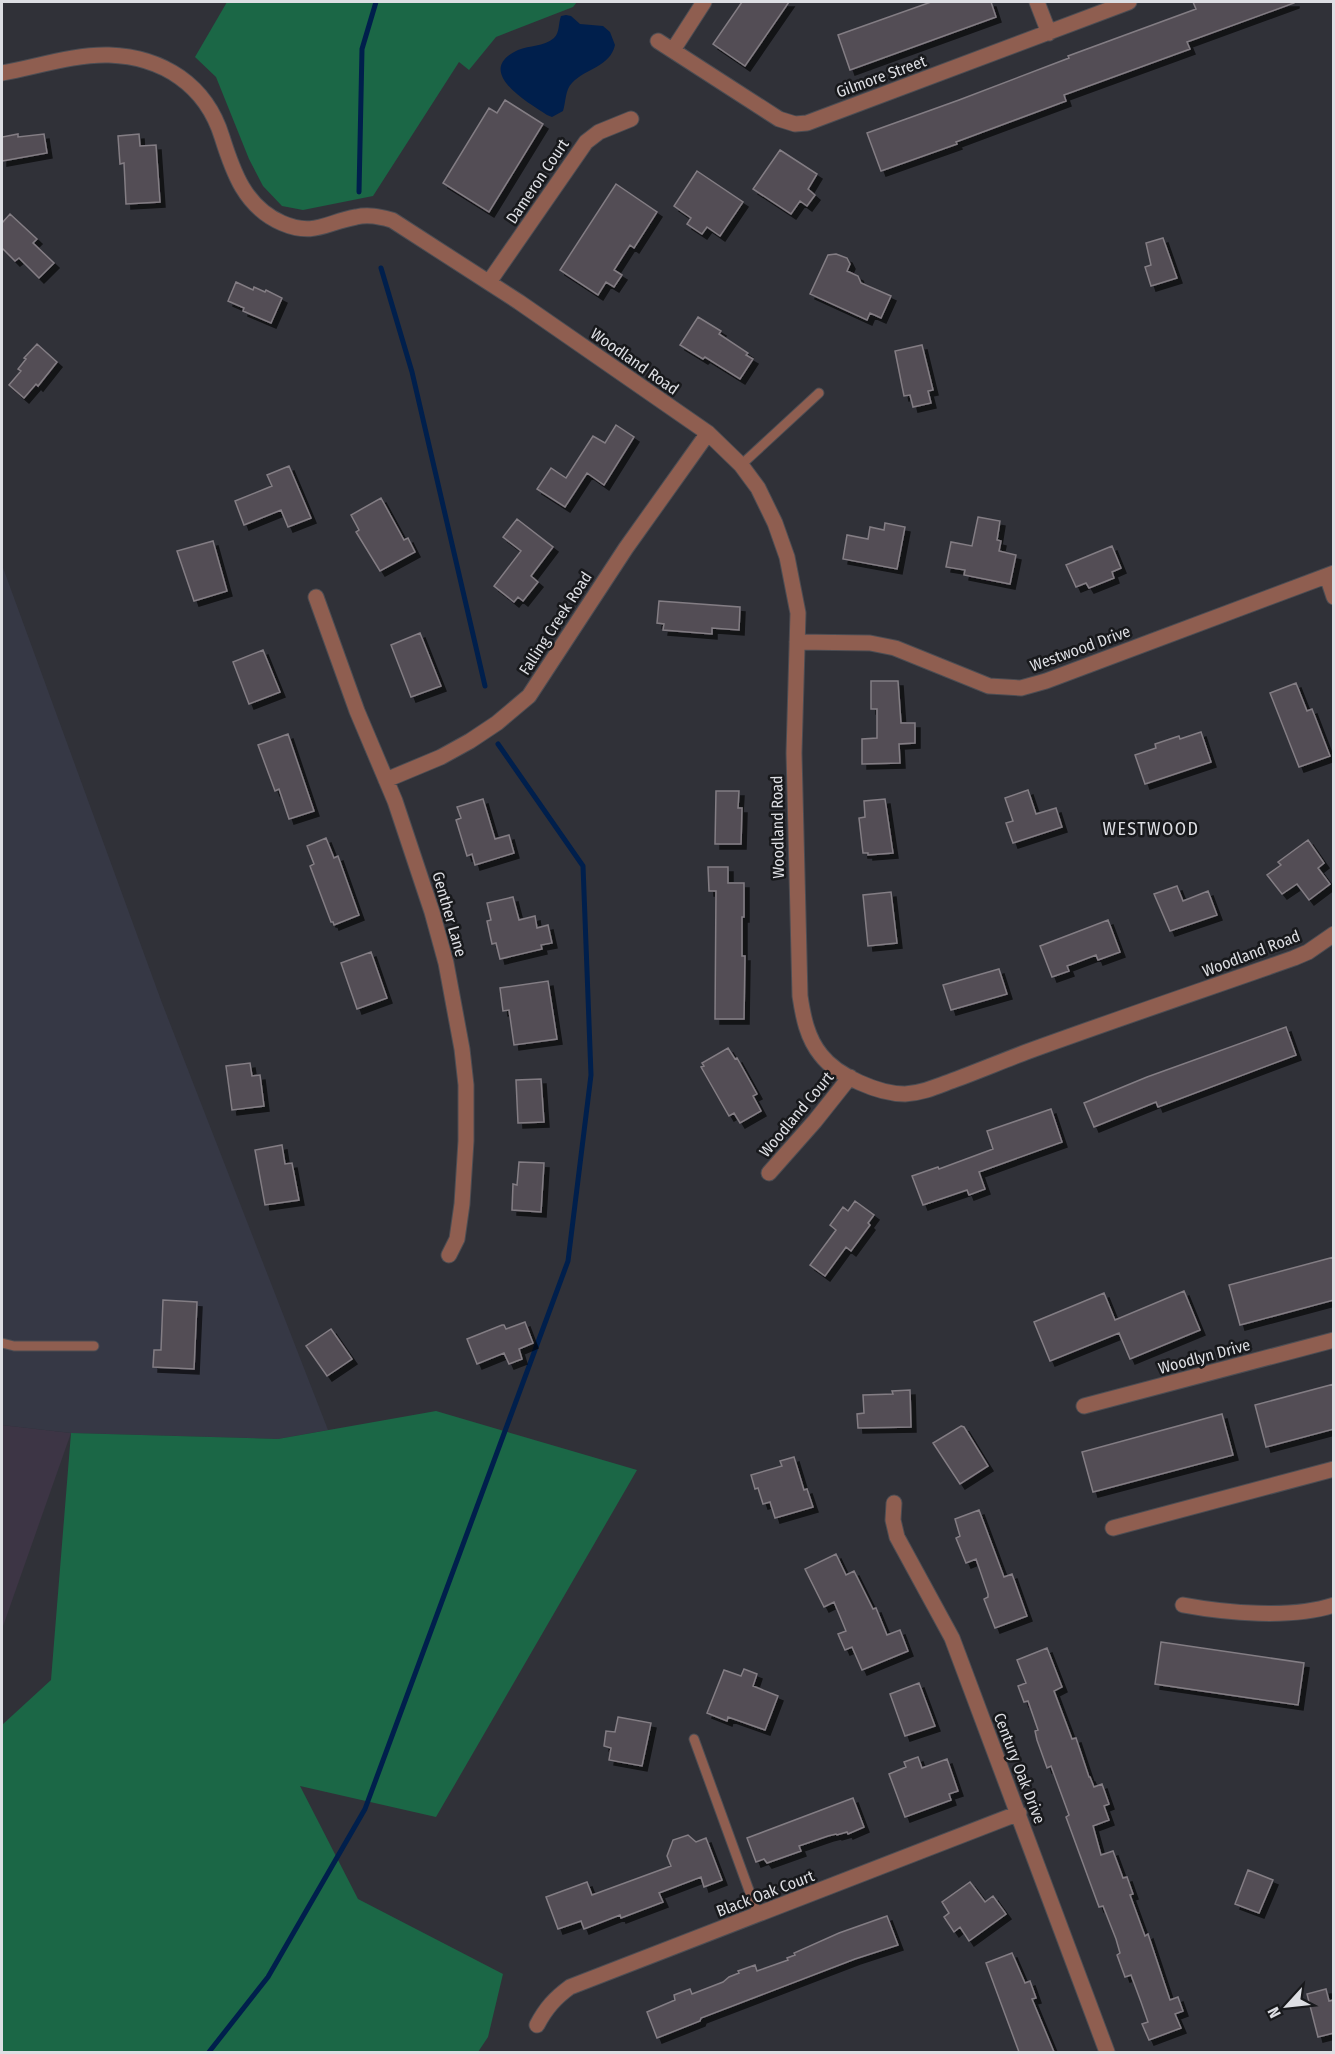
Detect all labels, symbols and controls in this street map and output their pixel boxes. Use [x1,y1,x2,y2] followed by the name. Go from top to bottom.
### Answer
[834,51,929,102] street label: Gilmore Street
[502,135,573,227] street label: Dameron Court
[587,324,682,399] street label: Woodland Road
[515,568,596,678] street label: Falling Creek Road
[1027,622,1133,675] street label: Westwood Drive
[767,775,788,879] street label: Woodland Road
[1102,818,1200,840] district label: WESTWOOD
[428,869,471,959] street label: Genther Lane
[1200,926,1303,981] street label: Woodland Road
[755,1067,838,1161] street label: Woodland Court
[1156,1335,1252,1378] street label: Woodlyn Drive
[990,1710,1049,1826] street label: Century Oak Drive
[714,1866,817,1921] street label: Black Oak Court
[1257,1976,1317,2036] north arrow
[1263,2004,1285,2021] text: N

